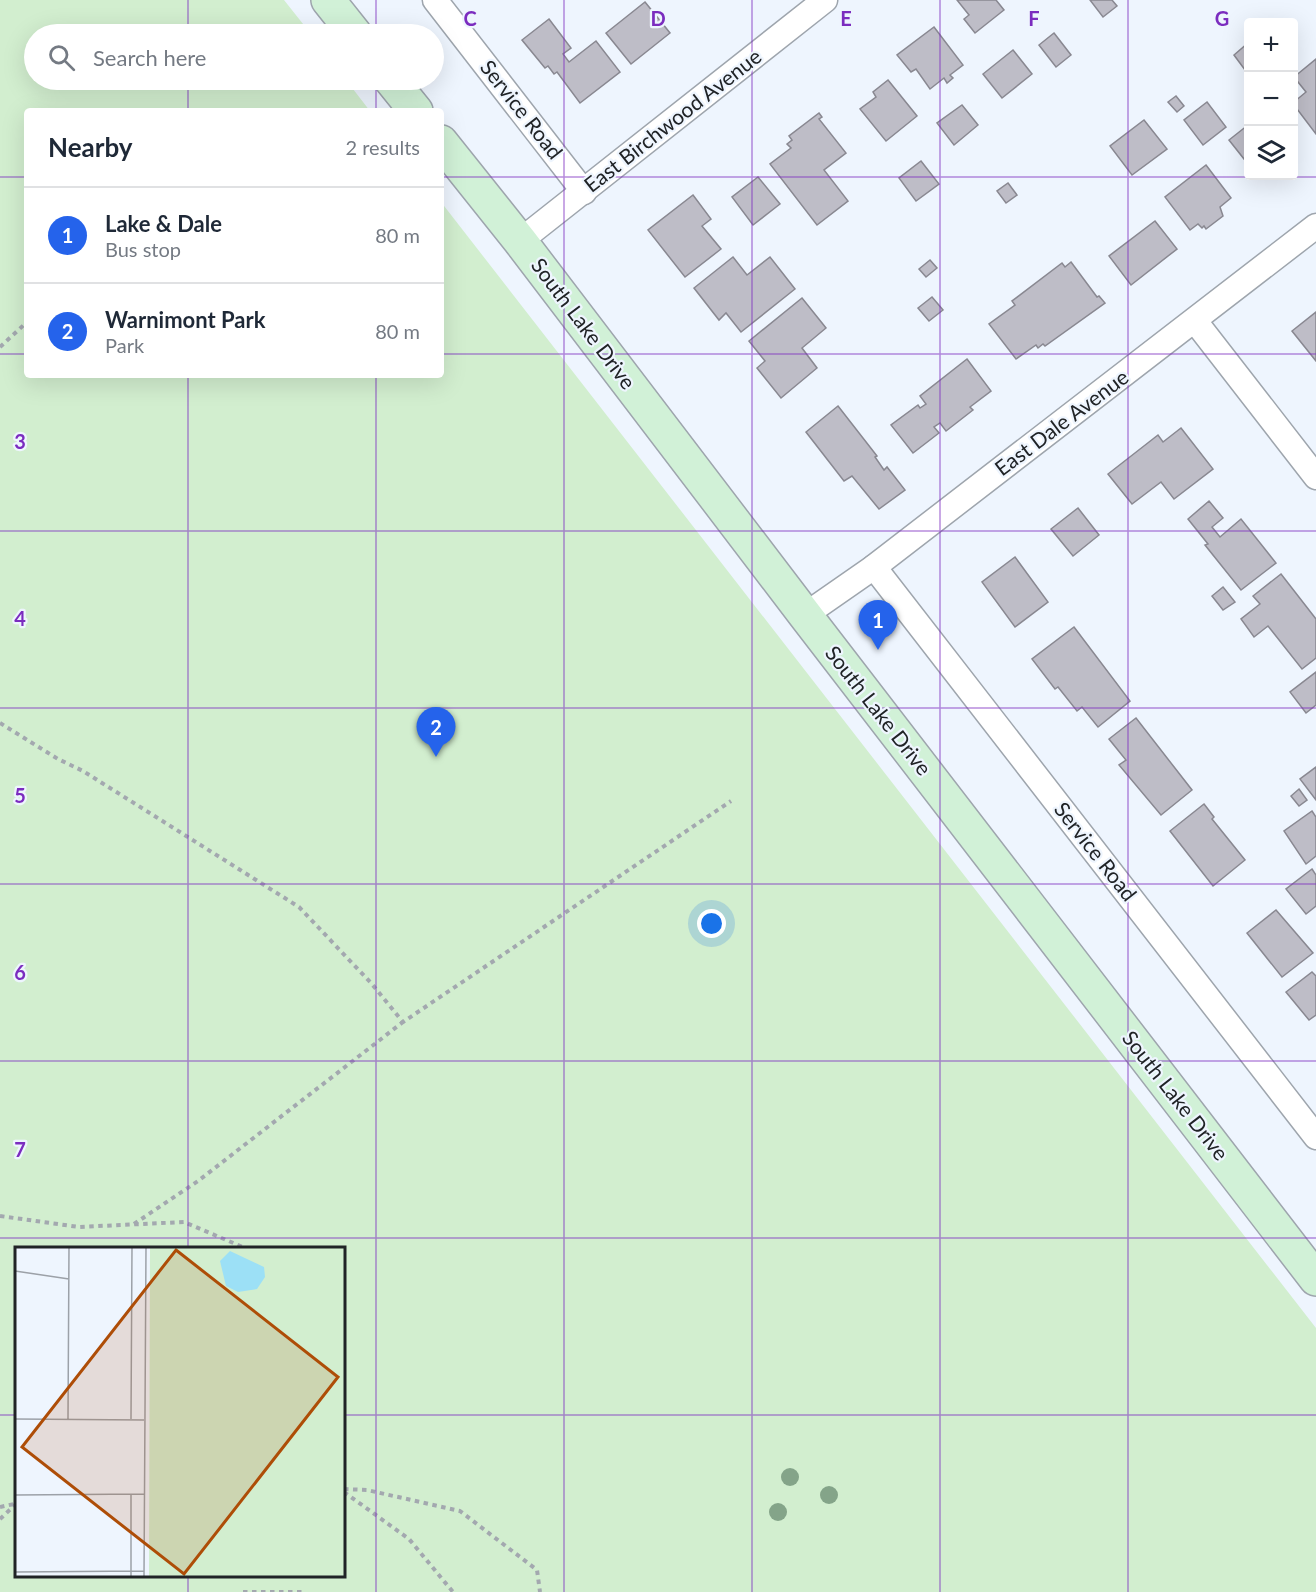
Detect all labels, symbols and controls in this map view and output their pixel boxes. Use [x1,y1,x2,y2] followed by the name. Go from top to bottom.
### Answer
[463,6,477,30] text: C
[650,6,666,30] text: D
[840,6,852,30] text: E
[1028,6,1040,30] text: F
[1215,6,1229,30] text: G
[1244,18,1298,180] map controls
[1244,18,1298,72] button: +
[24,24,444,90] search box
[45,41,78,74] icon: search
[579,43,766,197] street label: East Birchwood Avenue
[93,44,206,71] text: Search here
[476,55,569,164] street label: Service Road
[1244,72,1298,126] button: −
[1244,126,1298,180] button: layers
[48,131,133,163] text: Nearby
[345,135,420,159] text: 2 results
[105,210,222,237] text: Lake & Dale
[62,223,73,247] text: 1
[375,223,420,247] text: 80 m
[105,237,181,261] text: Bus stop
[527,253,642,393] street label: South Lake Drive
[105,306,265,333] text: Warnimont Park
[62,319,73,343] text: 2
[375,319,420,343] text: 80 m
[105,333,144,357] text: Park
[989,363,1133,480] street label: East Dale Avenue
[14,429,26,453] text: 3
[858,600,898,650] pin: 1
[14,606,26,630] text: 4
[821,640,937,780] street label: South Lake Drive
[416,708,456,757] pin: 2
[14,783,26,807] text: 5
[1050,797,1143,906] street label: Service Road
[697,909,726,938] your location
[14,960,26,984] text: 6
[1118,1025,1234,1165] street label: South Lake Drive
[14,1137,26,1161] text: 7
[15,1247,345,1577] inset map

